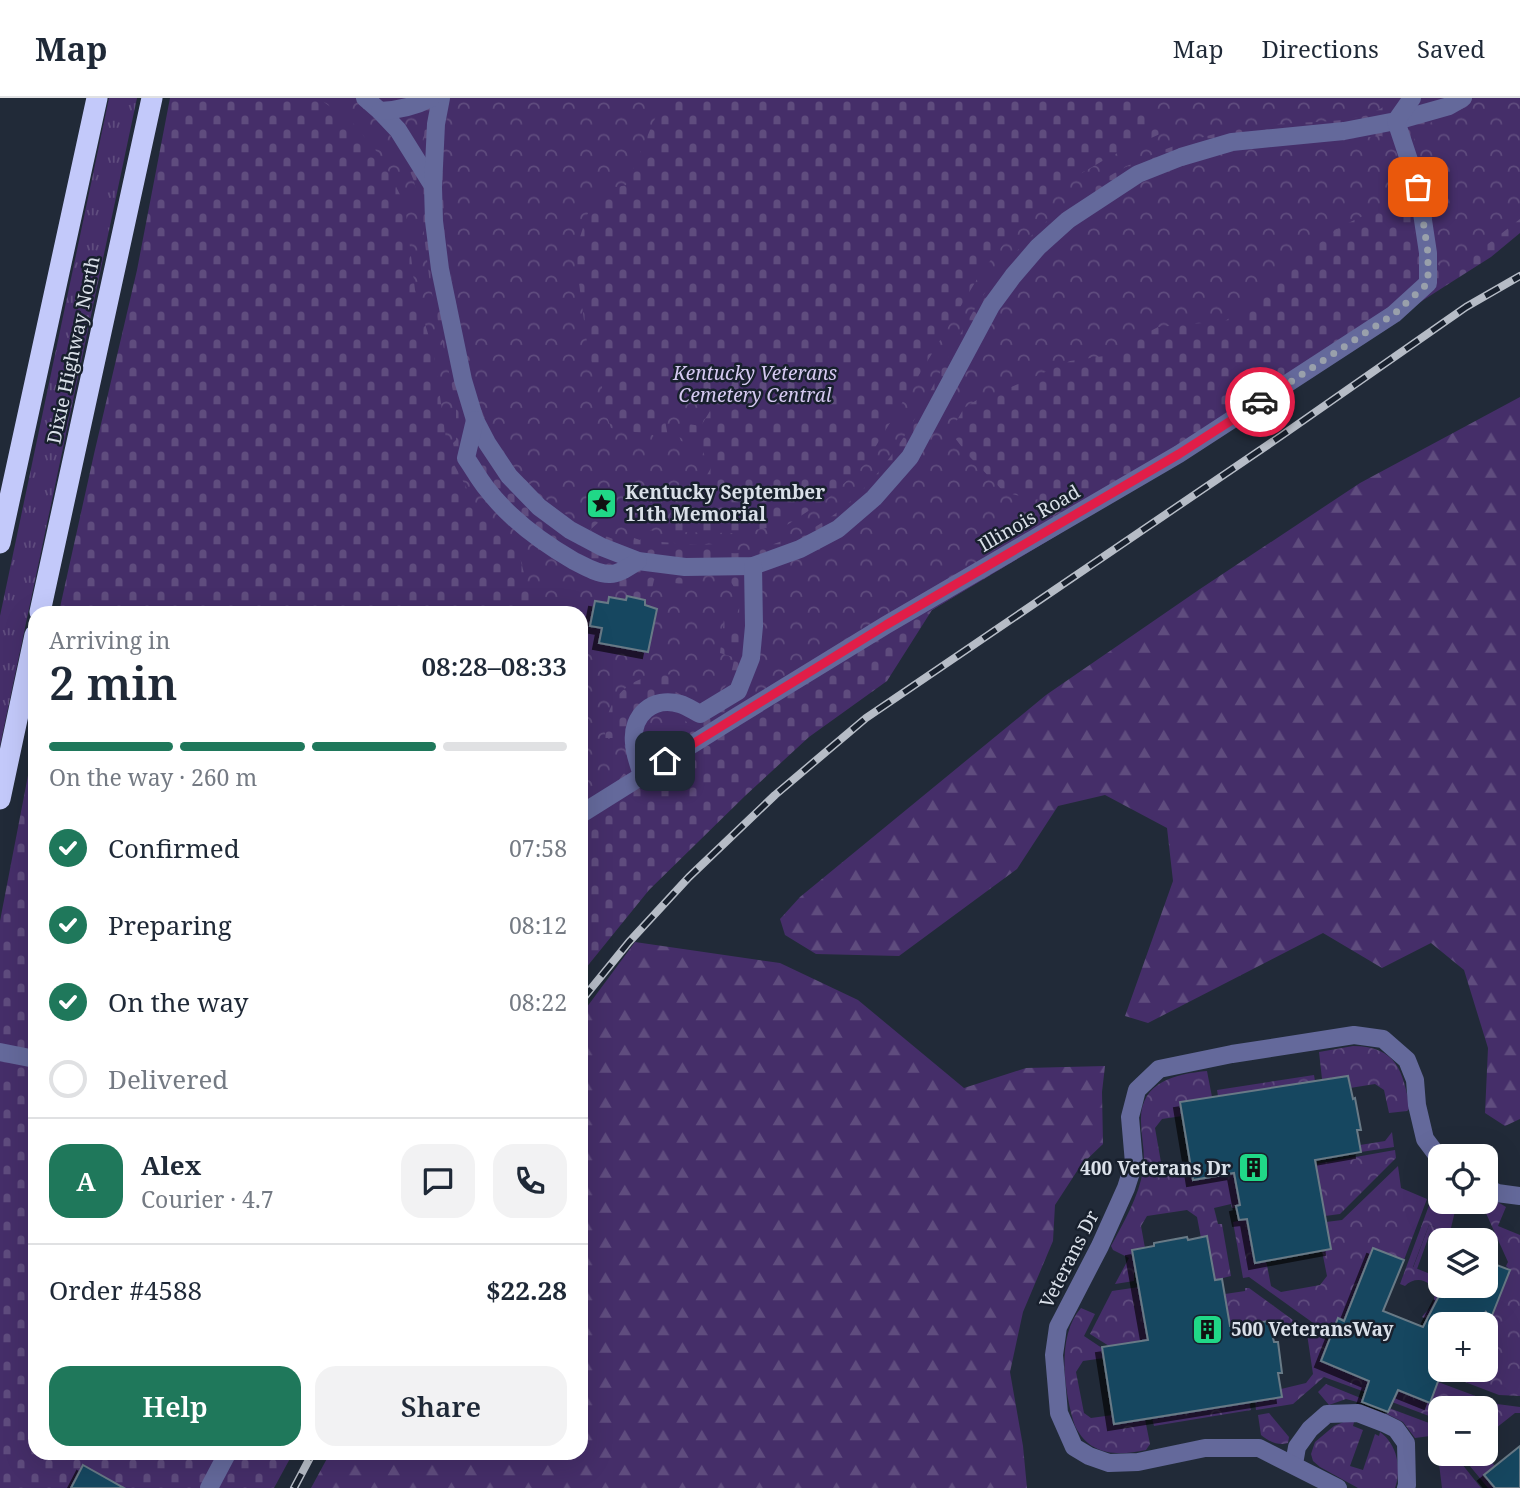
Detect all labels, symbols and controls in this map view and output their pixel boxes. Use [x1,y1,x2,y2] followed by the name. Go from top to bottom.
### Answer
[35,26,108,71] text: Map
[1173,32,1224,65] text: Map
[1262,32,1379,65] text: Directions
[1417,32,1485,65] text: Saved
[1388,157,1448,217] pin
[1399,168,1437,206] icon: bag
[40,254,106,446] street label: Dixie Highway North
[672,360,837,408] park label: Kentucky Veterans Cemetery Central
[1225,367,1295,437] courier
[1241,383,1279,421] icon: car
[973,478,1085,558] street label: Illinois Road
[625,479,825,527] place label: Kentucky September 11th Memorial
[585,486,619,520] place icon: Kentucky September 11th Memorial
[49,624,170,656] text: Arriving in
[421,648,567,684] text: 08:28–08:33
[49,651,177,713] text: 2 min
[635,731,695,791] pin
[646,742,684,780] icon: home
[49,761,257,793] text: On the way · 260 m
[49,829,87,867] icon: check
[108,830,240,866] text: Confirmed
[509,832,567,864] text: 07:58
[49,906,87,944] icon: check
[108,907,232,943] text: Preparing
[509,909,567,941] text: 08:12
[49,983,87,1021] icon: check
[108,984,248,1020] text: On the way
[509,986,567,1018] text: 08:22
[108,1061,228,1097] text: Delivered
[401,1144,475,1218] button: chat
[493,1144,567,1218] button: phone
[1428,1144,1498,1466] map controls
[1428,1144,1498,1214] button: locate
[141,1147,201,1183] text: Alex
[1237,1151,1271,1185] building icon: 400 Veterans Dr
[1080,1155,1231,1181] place label: 400 Veterans Dr
[76,1163,96,1199] text: A
[141,1183,274,1215] text: Courier · 4.7
[1033,1206,1105,1312] street label: Veterans Dr
[1428,1228,1498,1298] button: layers
[49,1272,202,1308] text: Order #4588
[486,1272,567,1308] text: $22.28
[1191,1312,1225,1346] building icon: 500 VeteransWay
[1428,1312,1498,1382] button: +
[1231,1316,1394,1342] place label: 500 VeteransWay
[49,1366,301,1446] button: Help
[315,1366,567,1446] button: Share
[1428,1396,1498,1466] button: −

